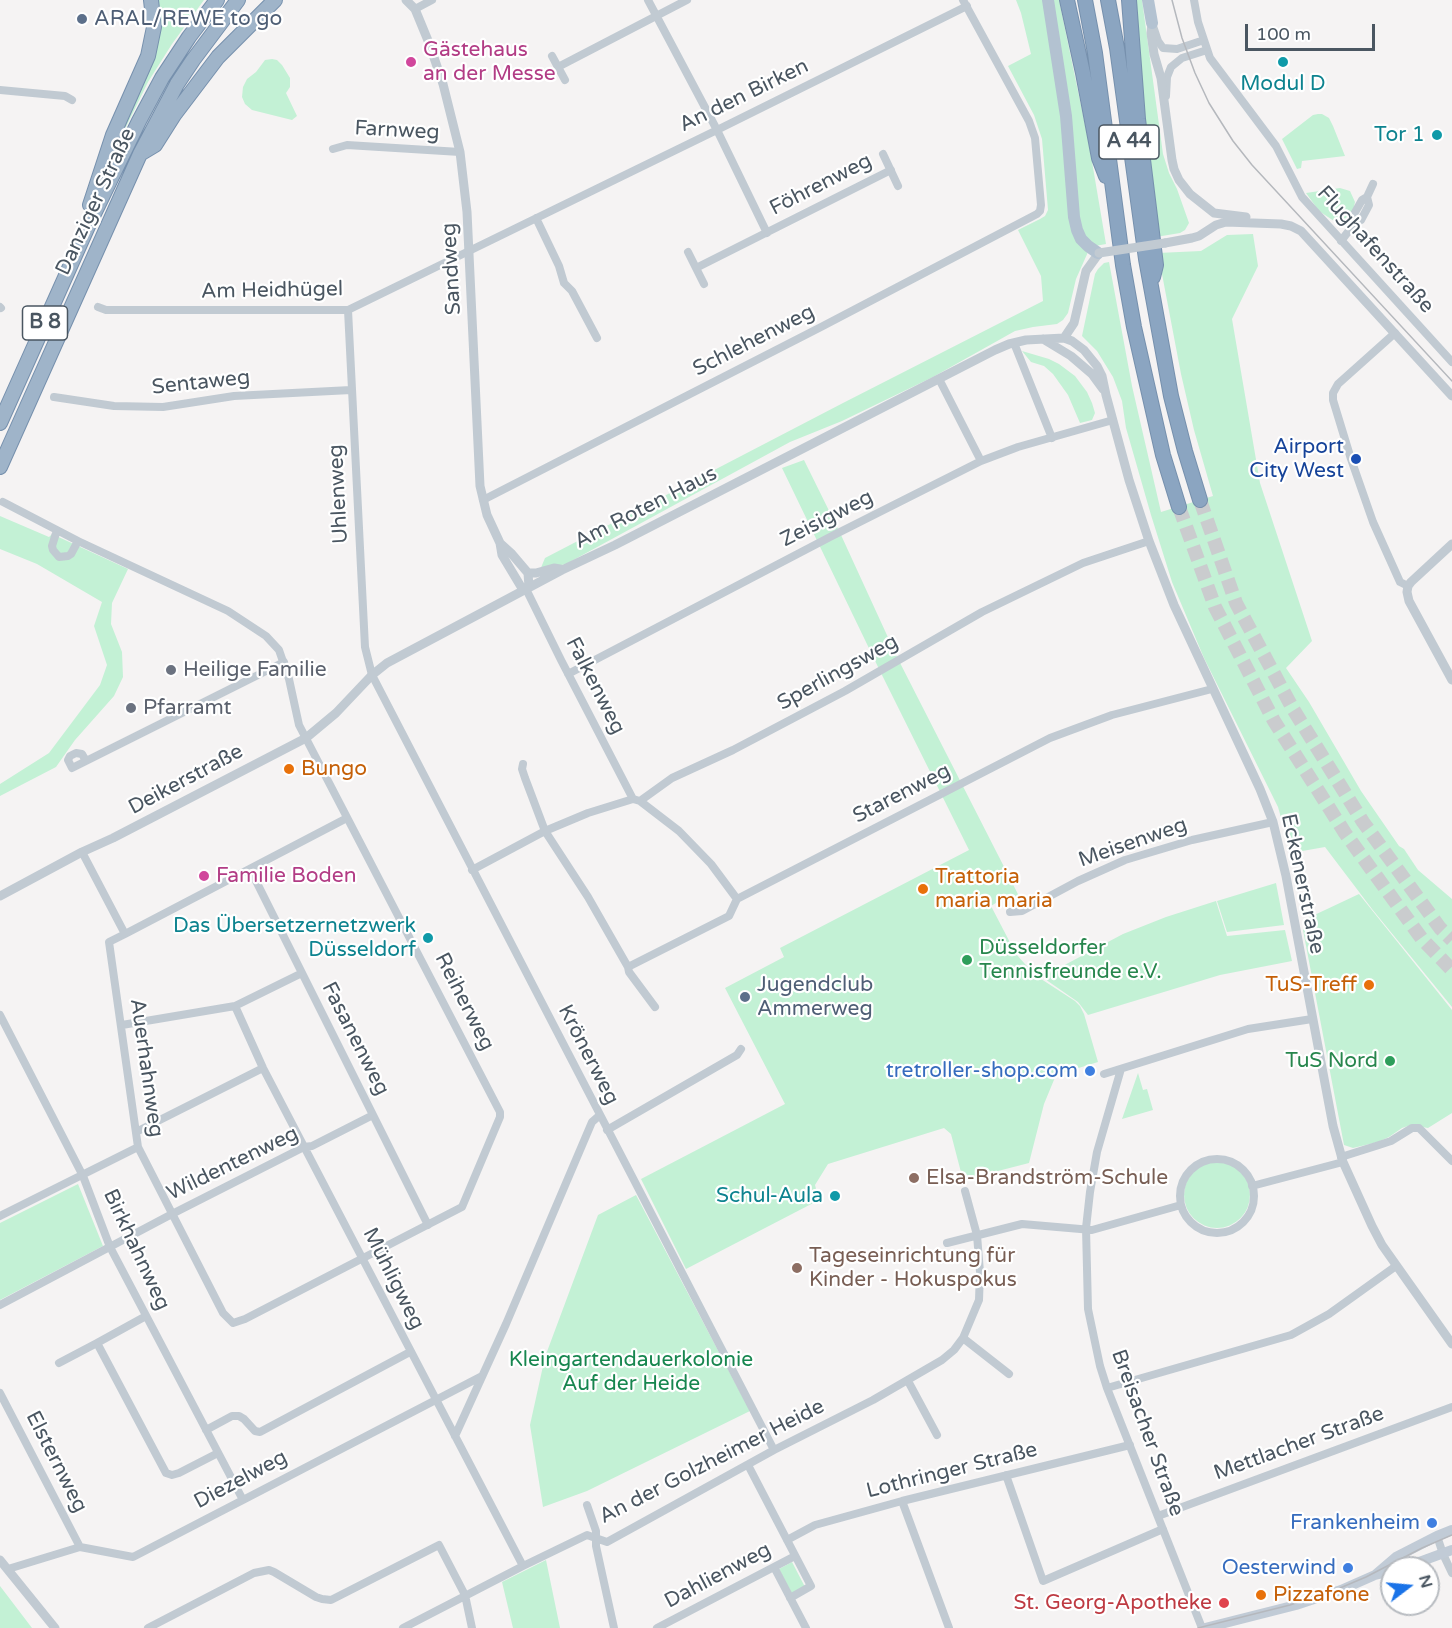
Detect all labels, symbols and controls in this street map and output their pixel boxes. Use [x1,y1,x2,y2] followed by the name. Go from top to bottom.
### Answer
[94,6,282,32] place label: ARAL/REWE to go
[75,12,89,26] marker: ARAL/REWE to go
[1248,12,1378,50] scale bar
[1256,23,1311,45] text: 100 m
[423,37,556,87] place label: Gästehaus an der Messe
[675,54,813,138] street label: An den Birken
[404,55,418,69] marker: Gästehaus an der Messe
[1276,55,1290,69] marker: Modul D
[1240,71,1326,97] place label: Modul D
[354,116,440,146] street label: Farnweg
[1374,122,1425,148] place label: Tor 1
[51,124,141,280] street label: Danziger Straße
[1099,125,1159,159] road number: A 44
[1430,128,1444,142] marker: Tor 1
[766,149,876,221] street label: Föhrenweg
[1311,181,1439,319] street label: Flughafenstraße
[437,222,467,316] street label: Sandweg
[201,277,343,305] street label: Am Heidhügel
[689,300,819,382] street label: Schlehenweg
[22,306,68,340] road number: B 8
[151,365,251,401] street label: Sentaweg
[1249,434,1344,484] place label: Airport City West
[324,444,354,544] street label: Uhlenweg
[1349,452,1363,466] marker: Airport City West
[571,461,721,555] street label: Am Roten Haus
[776,485,878,553] street label: Zeisigweg
[773,629,903,717] street label: Sperlingsweg
[560,633,630,739] street label: Falkenweg
[183,657,327,683] place label: Heilige Familie
[164,663,178,677] marker: Heilige Familie
[143,695,232,721] place label: Pfarramt
[124,701,138,715] marker: Pfarramt
[124,739,248,821] street label: Deikerstraße
[301,756,367,782] place label: Bungo
[849,759,955,829] street label: Starenweg
[282,762,296,776] marker: Bungo
[1275,812,1329,956] street label: Eckenerstraße
[1075,813,1191,873] street label: Meisenweg
[216,863,356,889] place label: Familie Boden
[935,864,1053,914] place label: Trattoria maria maria
[197,869,211,883] marker: Familie Boden
[916,882,930,896] marker: Trattoria maria maria
[173,913,416,963] place label: Das Übersetzernetzwerk Düsseldorf
[421,931,435,945] marker: Das Übersetzernetzwerk Düsseldorf
[979,935,1162,985] place label: Düsseldorfer Tennisfreunde e.V.
[429,949,499,1055] street label: Reiherweg
[960,953,974,967] marker: Düsseldorfer Tennisfreunde e.V.
[757,972,873,1022] place label: Jugendclub Ammerweg
[1265,972,1357,998] place label: TuS-Treff
[316,978,394,1100] street label: Fasanenweg
[1362,978,1376,992] marker: TuS-Treff
[738,990,752,1004] marker: Jugendclub Ammerweg
[124,997,168,1139] street label: Auerhahnweg
[552,1001,624,1109] street label: Krönerweg
[1285,1048,1378,1074] place label: TuS Nord
[1383,1054,1397,1068] marker: TuS Nord
[886,1058,1078,1084] place label: tretroller-shop.com
[1083,1064,1097,1078] marker: tretroller-shop.com
[163,1121,303,1207] street label: Wildentenweg
[926,1165,1168,1191] place label: Elsa-Brandström-Schule
[907,1171,921,1185] marker: Elsa-Brandström-Schule
[716,1183,823,1209] place label: Schul-Aula
[97,1185,175,1315] street label: Birkhahnweg
[828,1189,842,1203] marker: Schul-Aula
[357,1224,429,1334] street label: Mühligweg
[809,1243,1017,1293] place label: Tageseinrichtung für Kinder - Hokuspokus
[790,1261,804,1275] marker: Tageseinrichtung für Kinder - Hokuspokus
[1105,1346,1189,1520] street label: Breisacher Straße
[509,1347,753,1397] park label: Kleingartendauerkolonie Auf der Heide
[595,1394,829,1530] street label: An der Golzheimer Heide
[1210,1401,1388,1487] street label: Mettlacher Straße
[20,1407,92,1517] street label: Elsternweg
[864,1438,1040,1504] street label: Lothringer Straße
[190,1445,292,1515] street label: Diezelweg
[1290,1510,1420,1536] place label: Frankenheim
[1425,1516,1439,1530] marker: Frankenheim
[661,1537,775,1615] street label: Dahlienweg
[1222,1555,1336,1581] place label: Oesterwind
[1380,1556,1440,1616] north arrow
[1341,1561,1355,1575] marker: Oesterwind
[1414,1573,1437,1591] text: N
[1273,1582,1369,1608] place label: Pizzafone
[1254,1588,1268,1602] marker: Pizzafone
[1013,1590,1212,1616] place label: St. Georg-Apotheke
[1217,1596,1231,1610] marker: St. Georg-Apotheke

